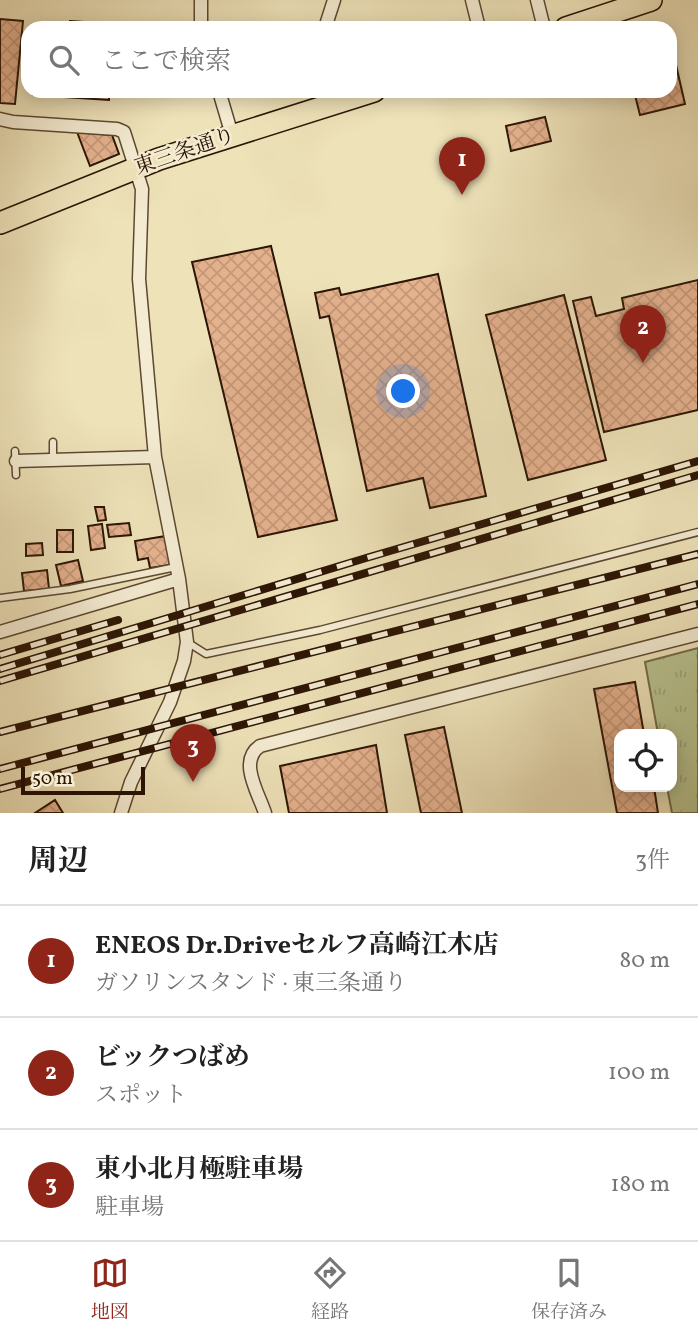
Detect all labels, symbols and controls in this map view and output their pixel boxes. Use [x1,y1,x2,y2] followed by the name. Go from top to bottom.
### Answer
[21,21,677,98] search box
[45,41,83,79] icon: search
[101,44,231,80] text: ここで検索
[131,121,239,183] street label: 東三条通り
[439,137,485,195] pin: 1
[620,305,666,363] pin: 2
[386,374,420,408] your location
[170,724,216,782] pin: 3
[614,729,677,792] map controls
[614,729,677,792] button: locate
[21,764,145,796] scale bar
[32,766,73,792] text: 50 m
[28,841,88,883] text: 周辺
[635,845,670,877] text: 3件
[95,928,499,964] text: ENEOS Dr.Driveセルフ高崎江木店
[46,945,56,977] text: 1
[620,945,670,977] text: 80 m
[95,968,407,1000] text: ガソリンスタンド · 東三条通り
[95,1040,250,1076] text: ビックつばめ
[45,1057,57,1089] text: 2
[608,1057,670,1089] text: 100 m
[95,1080,187,1112] text: スポット
[95,1152,303,1188] text: 東小北月極駐車場
[45,1169,57,1201] text: 3
[611,1169,670,1201] text: 180 m
[95,1192,164,1224] text: 駐車場
[91,1254,129,1326] tab: 地図
[311,1254,349,1326] tab: 経路
[531,1254,607,1326] tab: 保存済み

